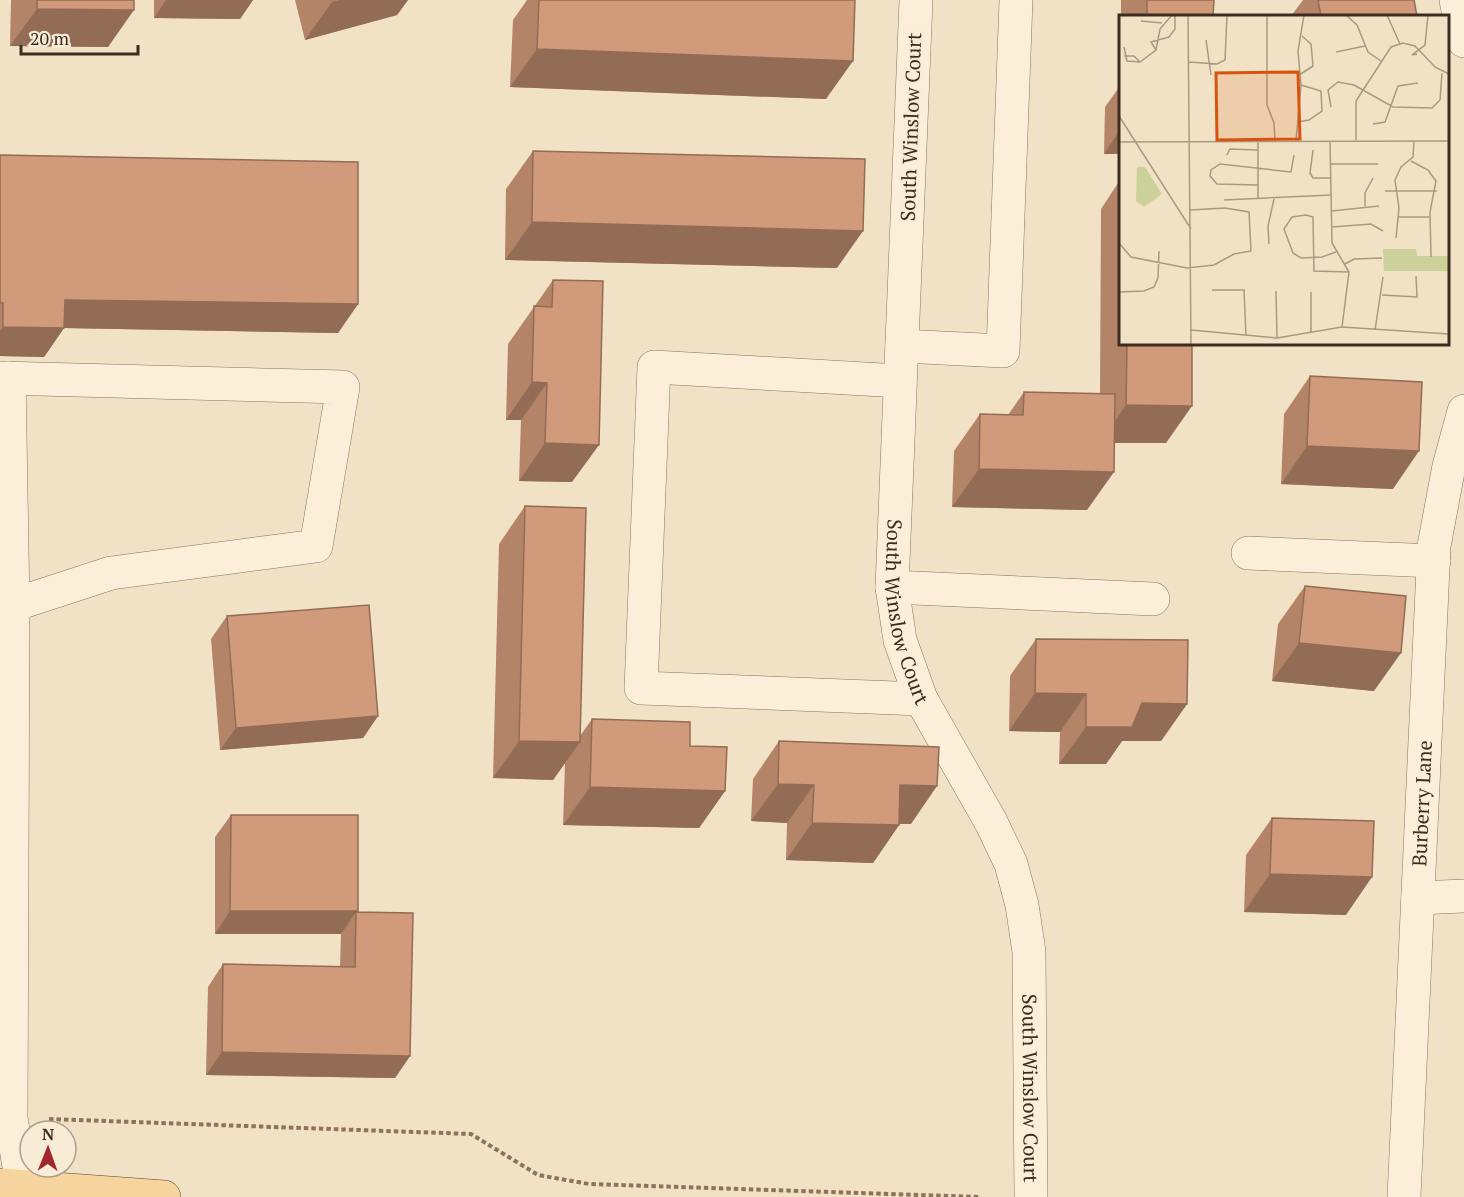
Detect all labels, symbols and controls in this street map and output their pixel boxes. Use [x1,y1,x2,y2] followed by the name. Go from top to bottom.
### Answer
[1119,15,1449,345] inset map
[21,18,138,56] scale bar
[30,26,70,50] text: 20 m
[894,32,927,222] street label: South Winslow Court
[879,519,936,710] street label: South Winslow Court
[1405,740,1438,867] street label: Burberry Lane
[1016,994,1045,1183] street label: South Winslow Court
[18,1119,78,1179] north arrow
[42,1123,55,1145] text: N

